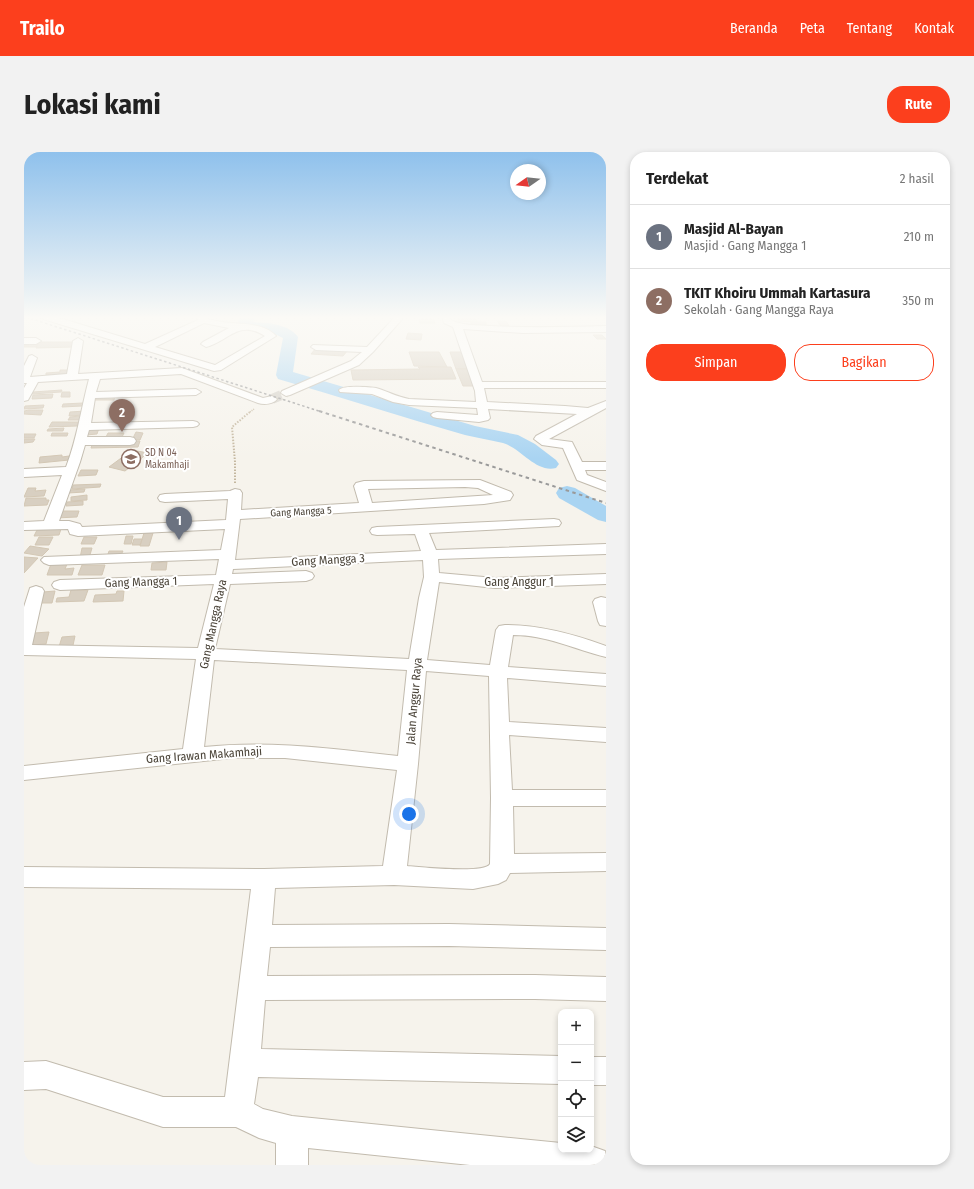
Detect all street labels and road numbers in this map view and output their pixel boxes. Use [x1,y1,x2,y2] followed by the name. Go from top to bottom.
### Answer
[270,504,332,520] street label: Gang Mangga 5
[291,551,365,569] street label: Gang Mangga 3
[104,574,178,590] street label: Gang Mangga 1
[484,575,554,589] street label: Gang Anggur 1
[197,578,229,670] street label: Gang Mangga Raya
[403,657,425,745] street label: Jalan Anggur Raya
[146,744,262,766] street label: Gang Irawan Makamhaji

